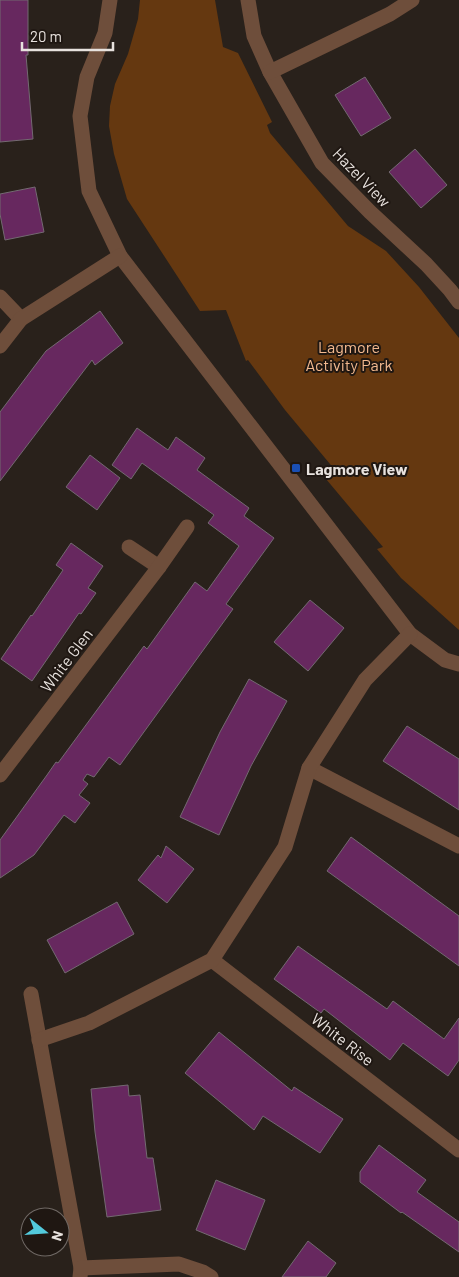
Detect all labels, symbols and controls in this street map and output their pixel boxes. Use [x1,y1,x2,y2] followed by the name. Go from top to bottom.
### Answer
[22,20,114,52] scale bar
[30,27,62,45] text: 20 m
[329,144,395,211] street label: Hazel View
[305,337,393,374] park label: Lagmore Activity Park
[306,459,408,478] place label: Lagmore View
[290,462,302,474] marker: Lagmore View
[36,624,96,696] street label: White Glen
[308,1009,378,1069] street label: White Rise
[20,1207,70,1257] north arrow
[48,1229,67,1243] text: N

